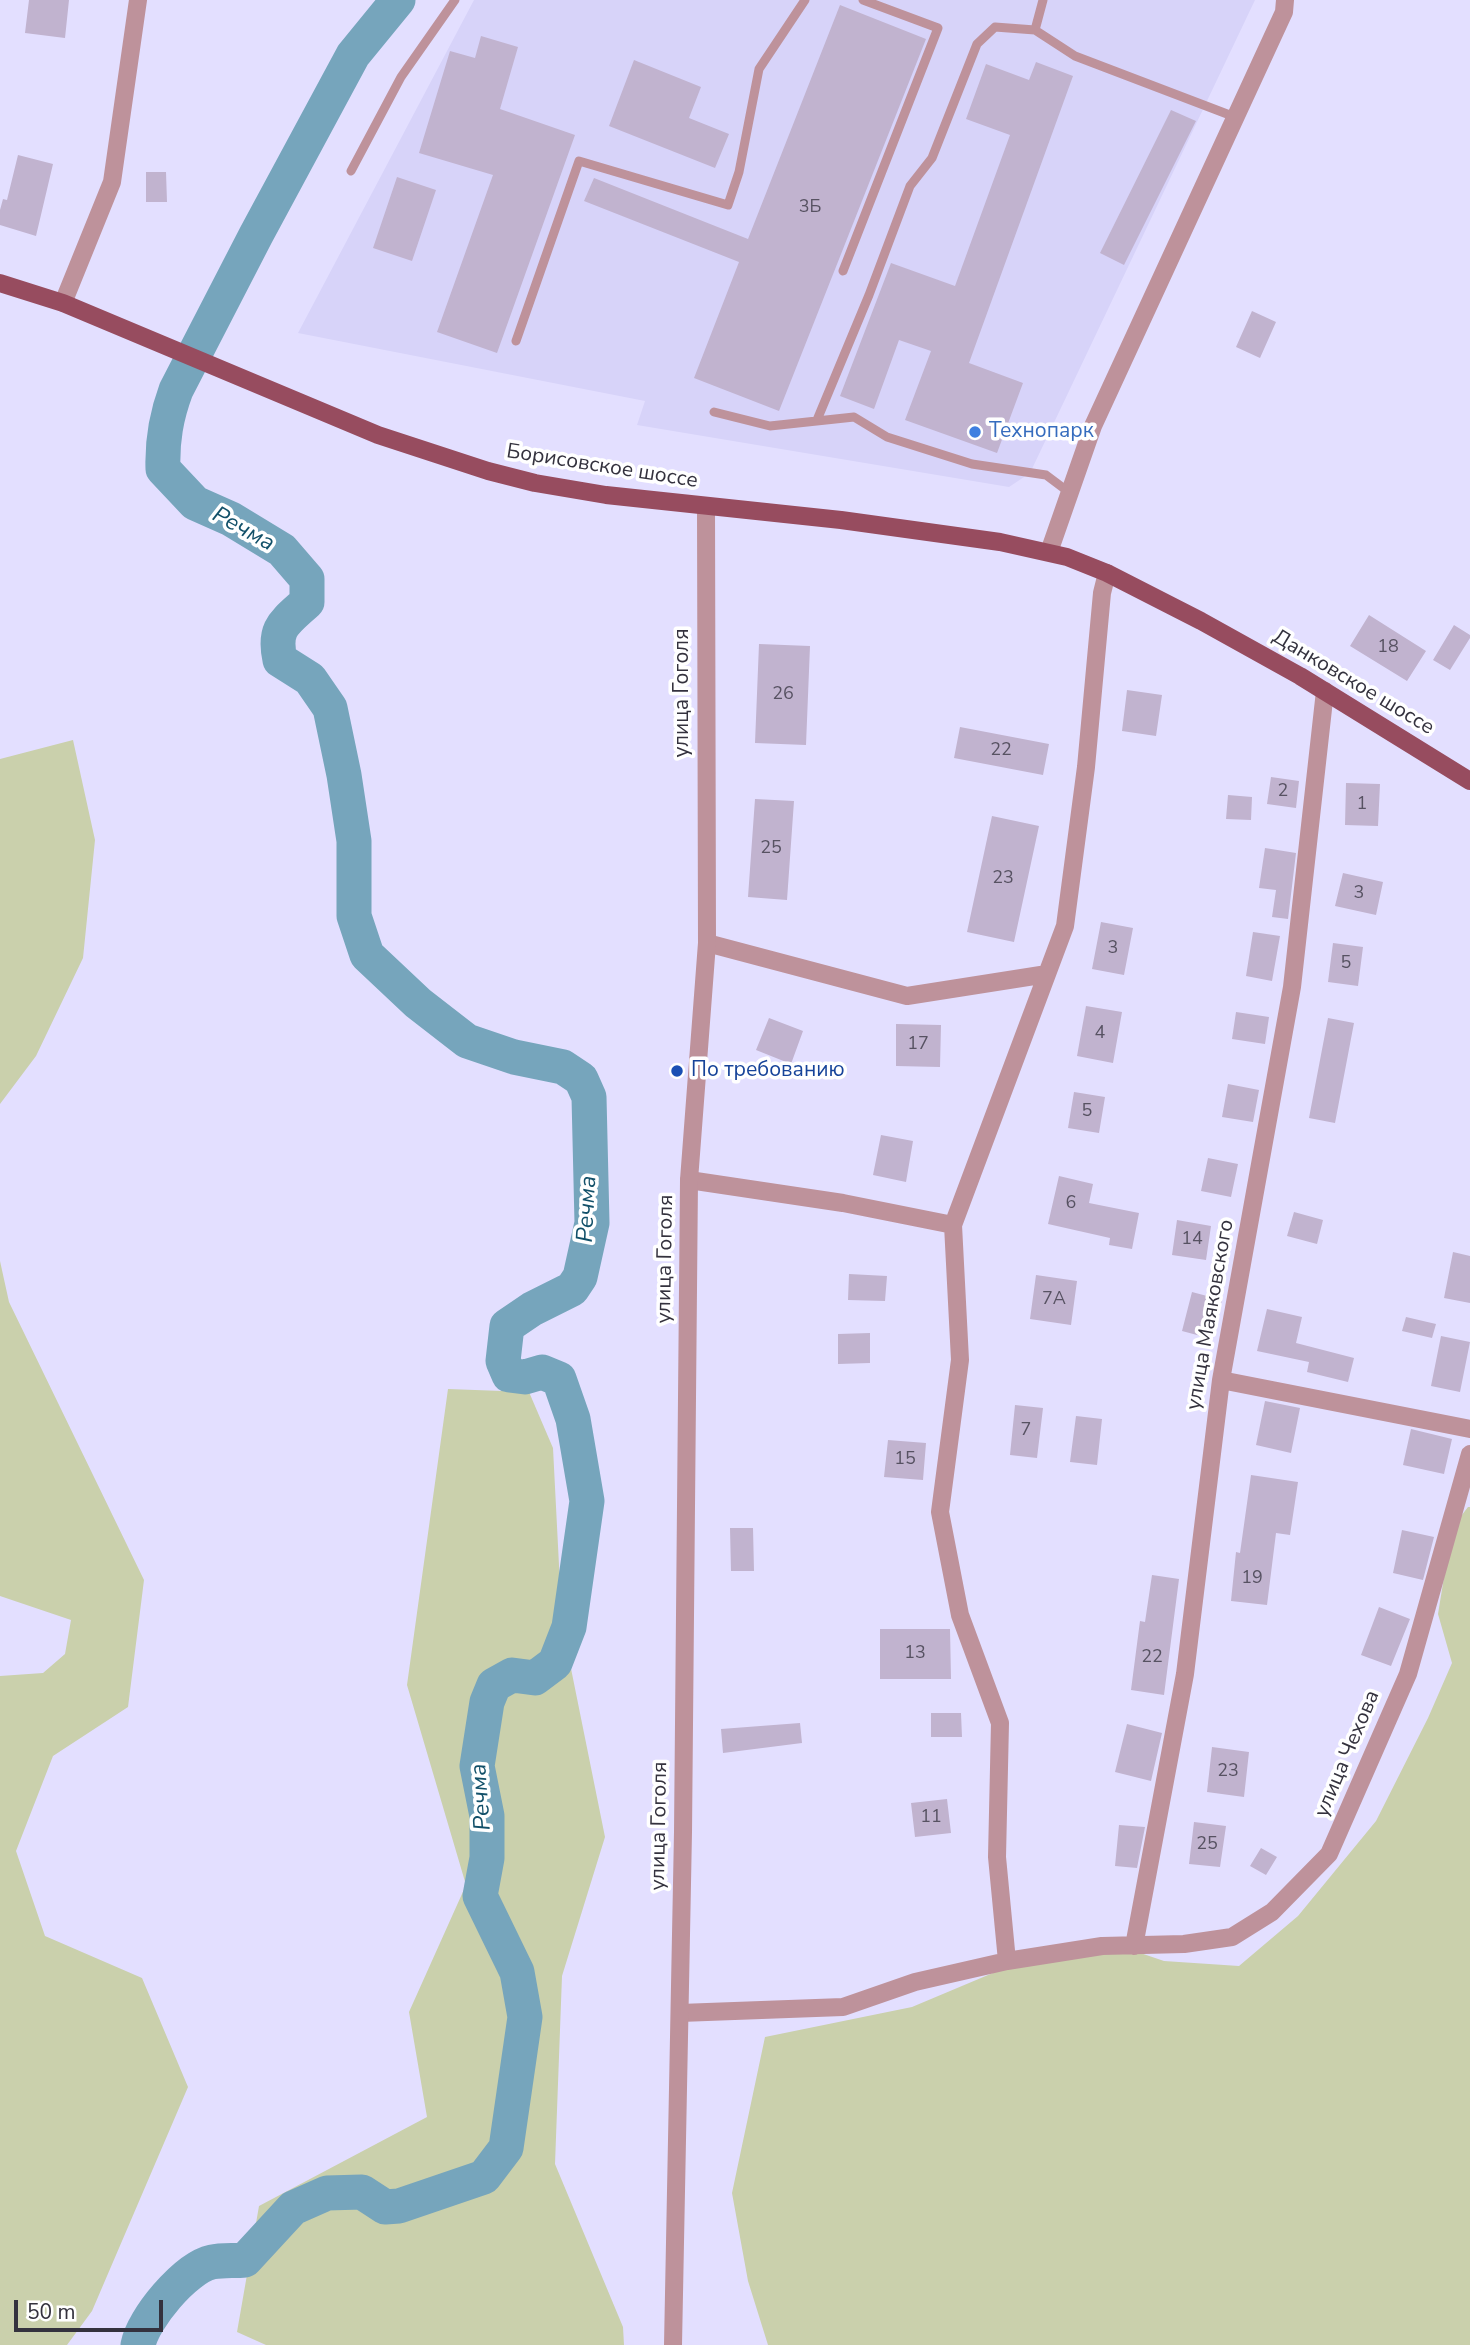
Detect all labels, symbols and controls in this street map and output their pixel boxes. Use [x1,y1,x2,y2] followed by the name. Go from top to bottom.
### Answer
[799,197,821,219] house number: 3Б
[989,419,1094,445] place label: Технопарк
[967,424,983,440] marker: Технопарк
[505,439,699,495] street label: Борисовское шоссе
[207,502,279,558] water label: Речма
[1268,625,1438,741] street label: Данковское шоссе
[670,629,696,757] street label: улица Гоголя
[1377,637,1399,659] house number: 18
[772,684,794,706] house number: 26
[990,740,1012,762] house number: 22
[1278,781,1288,803] house number: 2
[1357,794,1367,816] house number: 1
[760,838,782,860] house number: 25
[992,868,1014,890] house number: 23
[1354,883,1364,905] house number: 3
[1108,938,1118,960] house number: 3
[1341,953,1351,975] house number: 5
[1095,1023,1105,1045] house number: 4
[907,1034,929,1056] house number: 17
[691,1058,845,1084] place label: По требованию
[669,1063,685,1079] marker: По требованию
[1082,1101,1092,1123] house number: 5
[572,1175,604,1243] water label: Речма
[1066,1193,1076,1215] house number: 6
[652,1194,680,1324] street label: улица Гоголя
[1182,1218,1240,1412] street label: улица Маяковского
[1181,1229,1203,1251] house number: 14
[1042,1289,1066,1311] house number: 7А
[1021,1420,1031,1442] house number: 7
[894,1449,916,1471] house number: 15
[1241,1568,1263,1590] house number: 19
[904,1643,926,1665] house number: 13
[1141,1647,1163,1669] house number: 22
[1310,1687,1386,1821] street label: улица Чехова
[646,1761,674,1891] street label: улица Гоголя
[1217,1761,1239,1783] house number: 23
[466,1763,498,1831] water label: Речма
[920,1807,942,1829] house number: 11
[1196,1834,1218,1856] house number: 25
[18,2286,166,2330] scale bar
[27,2298,76,2326] text: 50 m

